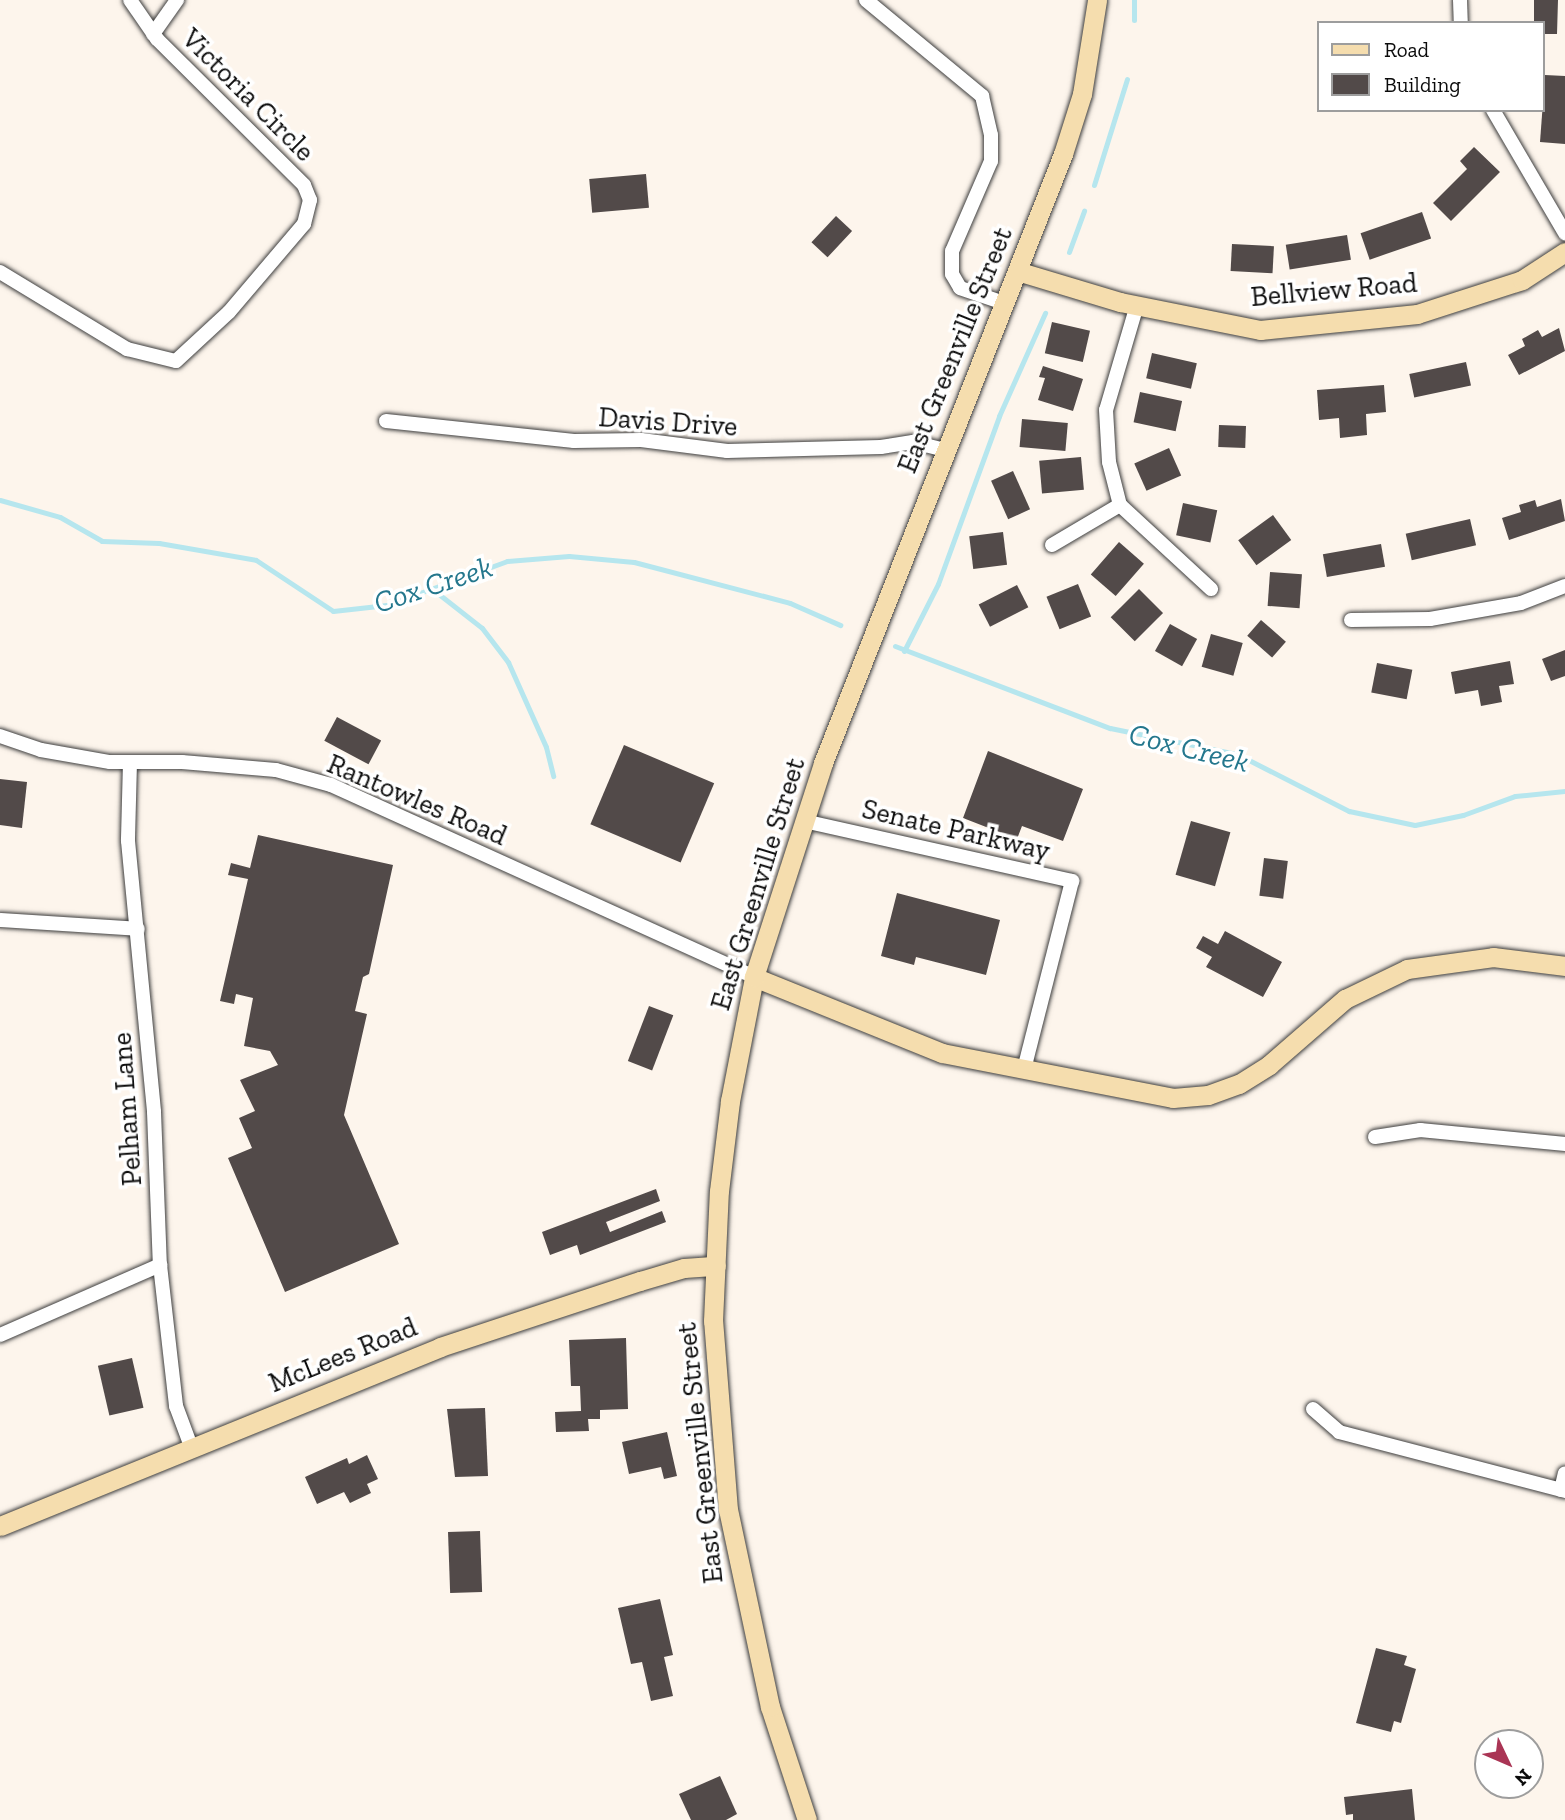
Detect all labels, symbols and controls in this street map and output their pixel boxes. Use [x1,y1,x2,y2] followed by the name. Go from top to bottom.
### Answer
[1316,21,1544,112] legend
[175,22,321,168] street label: Victoria Circle
[1384,37,1429,62] text: Road
[1384,72,1461,97] text: Building
[890,222,1020,478] street label: East Greenville Street
[1249,266,1419,314] street label: Bellview Road
[597,400,739,444] street label: Davis Drive
[369,549,497,621] water label: Cox Creek
[1125,716,1253,780] water label: Cox Creek
[322,747,512,853] street label: Rantowles Road
[704,754,812,1014] street label: East Greenville Street
[859,792,1053,868] street label: Senate Parkway
[105,1031,149,1187] street label: Pelham Lane
[264,1310,422,1400] street label: McLees Road
[670,1321,730,1585] street label: East Greenville Street
[1474,1729,1544,1799] north arrow
[1510,1764,1536,1791] text: N

